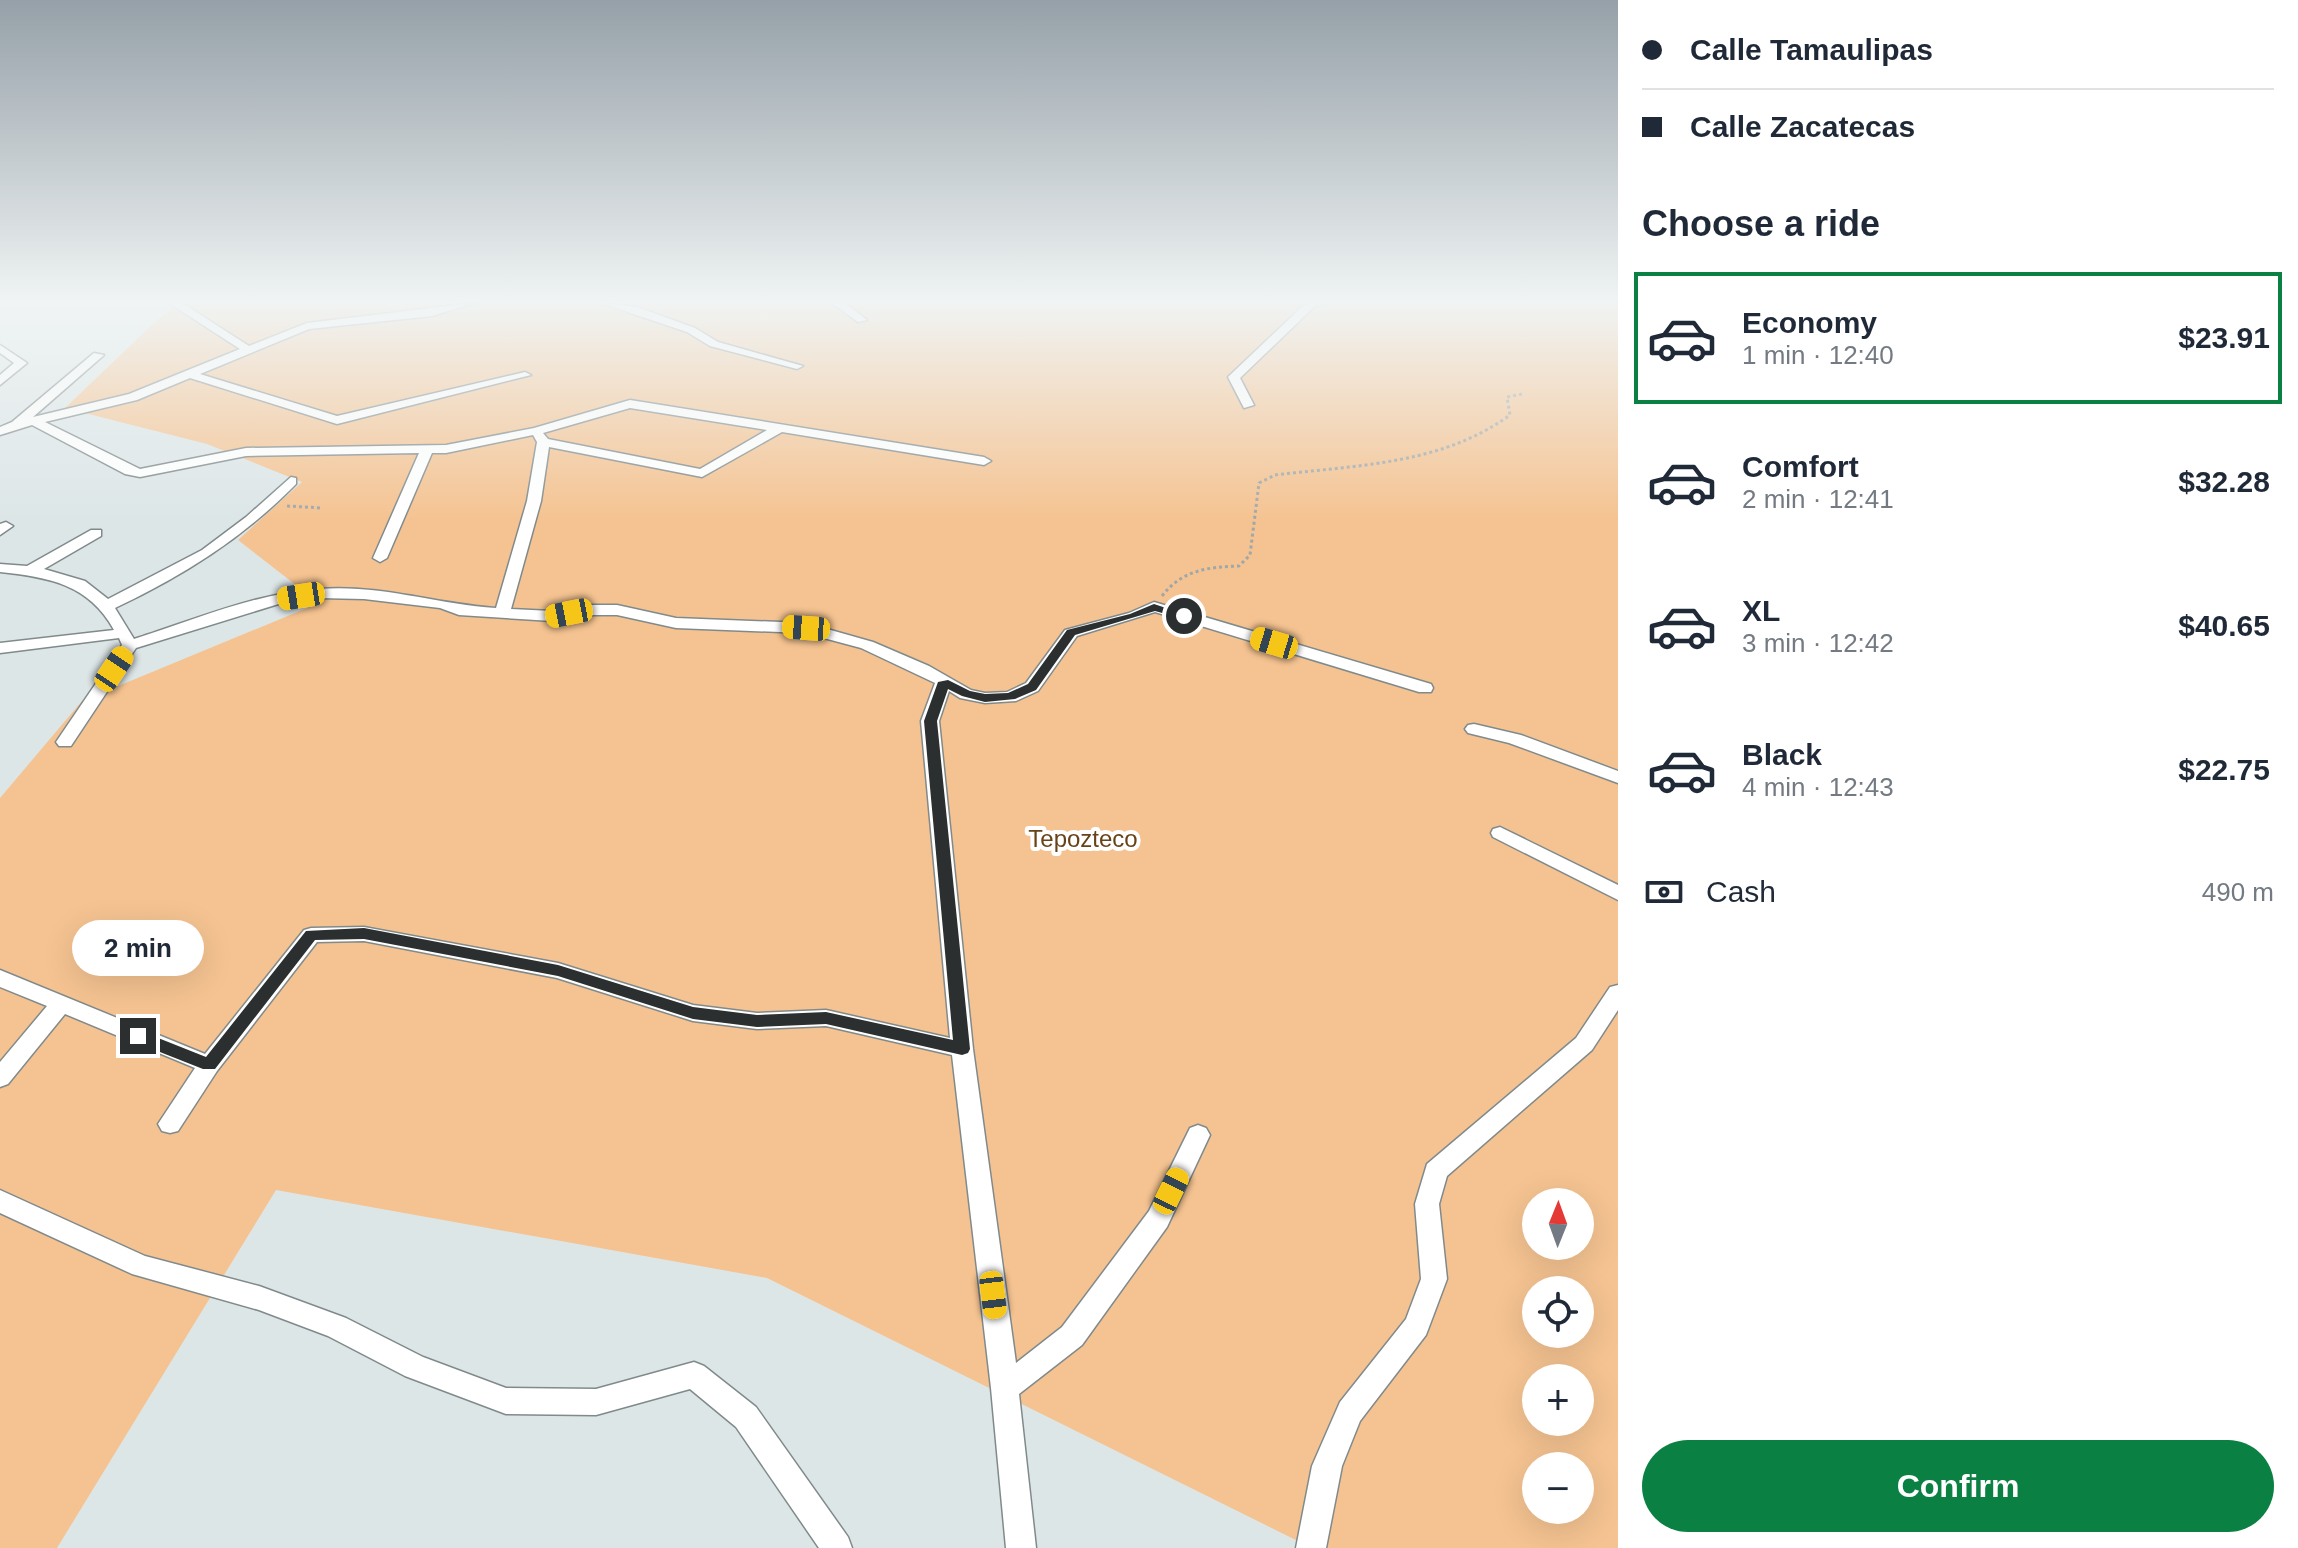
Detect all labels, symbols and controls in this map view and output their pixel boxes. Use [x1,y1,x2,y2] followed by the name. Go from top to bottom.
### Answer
[1690,33,1933,66] text: Calle Tamaulipas
[1690,110,1915,143] text: Calle Zacatecas
[1642,203,1880,244] text: Choose a ride
[1646,302,1718,374] icon: car
[1742,306,1877,339] text: Economy
[2178,321,2270,354] text: $23.91
[1742,340,1894,370] text: 1 min · 12:40
[1646,446,1718,518] icon: car
[1742,450,1859,483] text: Comfort
[2178,465,2270,498] text: $32.28
[1742,484,1894,514] text: 2 min · 12:41
[275,580,327,612] car
[1646,590,1718,662] icon: car
[1742,594,1780,627] text: XL
[543,597,595,629] car
[1166,598,1202,634] route start
[2178,609,2270,642] text: $40.65
[781,614,831,642] car
[1248,625,1300,661] car
[1742,628,1894,658] text: 3 min · 12:42
[91,642,137,696] car
[1646,734,1718,806] icon: car
[1742,738,1822,771] text: Black
[2178,753,2270,786] text: $22.75
[1742,772,1894,802] text: 4 min · 12:43
[1028,825,1138,852] park label: Tepozteco
[1642,870,1686,914] icon: cash
[1706,875,1776,908] text: Cash
[2202,877,2274,907] text: 490 m
[72,920,204,976] callout: 2 min
[104,933,172,963] text: 2 min
[120,1018,156,1054] route end
[1150,1164,1192,1218] car
[1522,1188,1594,1260] north arrow
[1522,1188,1594,1524] map controls
[978,1270,1008,1320] car
[1522,1276,1594,1348] button: locate
[1522,1364,1594,1436] button: +
[1642,1440,2274,1532] button: Confirm
[1522,1452,1594,1524] button: −

